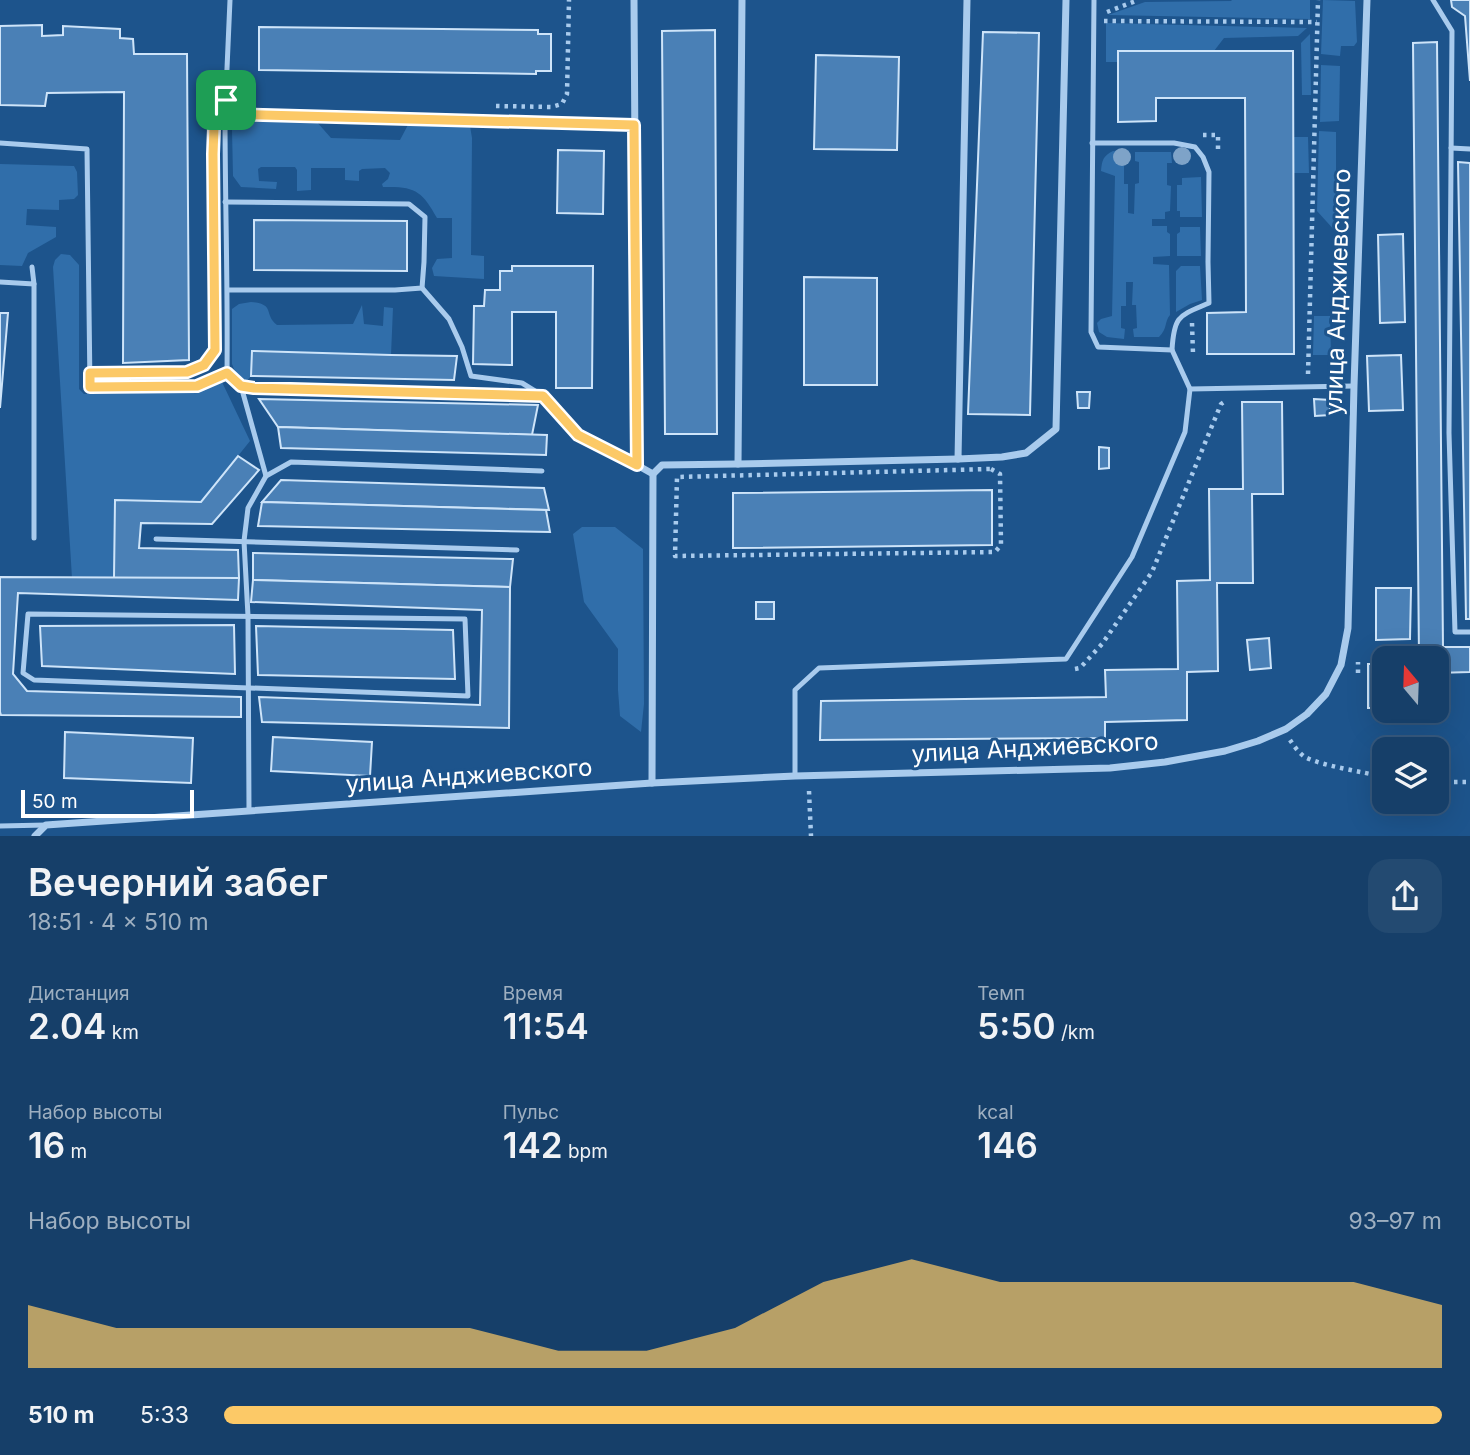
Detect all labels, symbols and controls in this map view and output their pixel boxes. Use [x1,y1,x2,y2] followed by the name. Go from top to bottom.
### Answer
[196,70,256,130] pin
[207,81,245,119] icon: arrive
[1319,168,1356,416] street label: улица Анджиевского
[1372,646,1449,723] north arrow
[1372,646,1449,814] map controls
[911,727,1159,768] street label: улица Анджиевского
[1372,737,1449,814] button: layers
[345,752,593,799] street label: улица Анджиевского
[21,786,194,818] scale bar
[32,790,78,813] text: 50 m
[28,859,328,905] text: Вечерний забег
[1368,859,1442,933] button: share
[28,908,209,936] text: 18:51 · 4 × 510 m
[28,982,130,1005] text: Дистанция
[503,982,563,1005] text: Время
[977,982,1025,1005] text: Темп
[28,1005,106,1047] text: 2.04
[503,1005,589,1047] text: 11:54
[977,1005,1056,1047] text: 5:50
[106,1021,139,1044] text: km
[1056,1021,1095,1044] text: /km
[28,1101,163,1124] text: Набор высоты
[503,1101,559,1124] text: Пульс
[977,1101,1014,1124] text: kcal
[28,1124,65,1166] text: 16
[503,1124,563,1166] text: 142
[977,1124,1038,1166] text: 146
[65,1140,87,1163] text: m
[563,1140,608,1163] text: bpm
[28,1207,191,1235] text: Набор высоты
[1349,1207,1442,1235] text: 93–97 m
[28,1401,95,1429] text: 510 m
[140,1401,189,1429] text: 5:33

